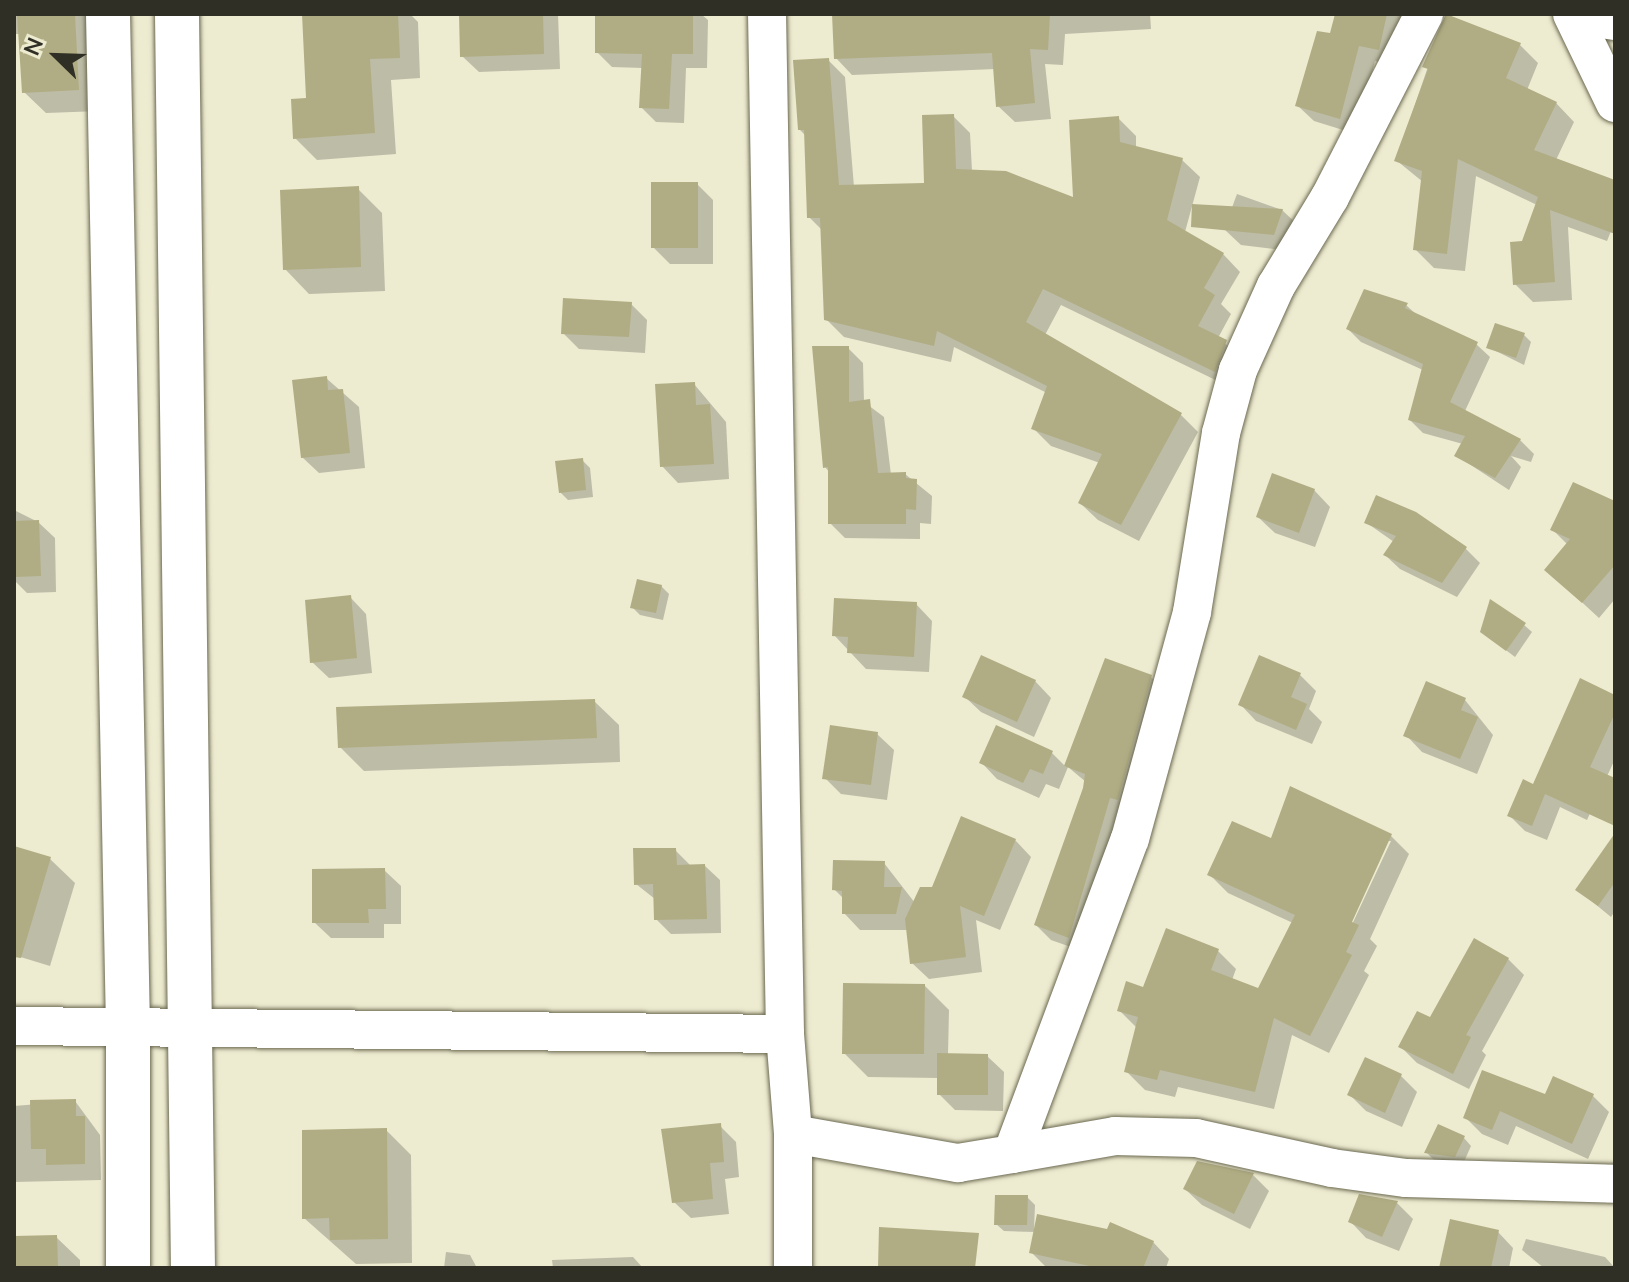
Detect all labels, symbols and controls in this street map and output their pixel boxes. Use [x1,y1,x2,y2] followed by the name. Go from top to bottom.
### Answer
[16,16,96,96] north arrow
[17,33,51,60] text: N

